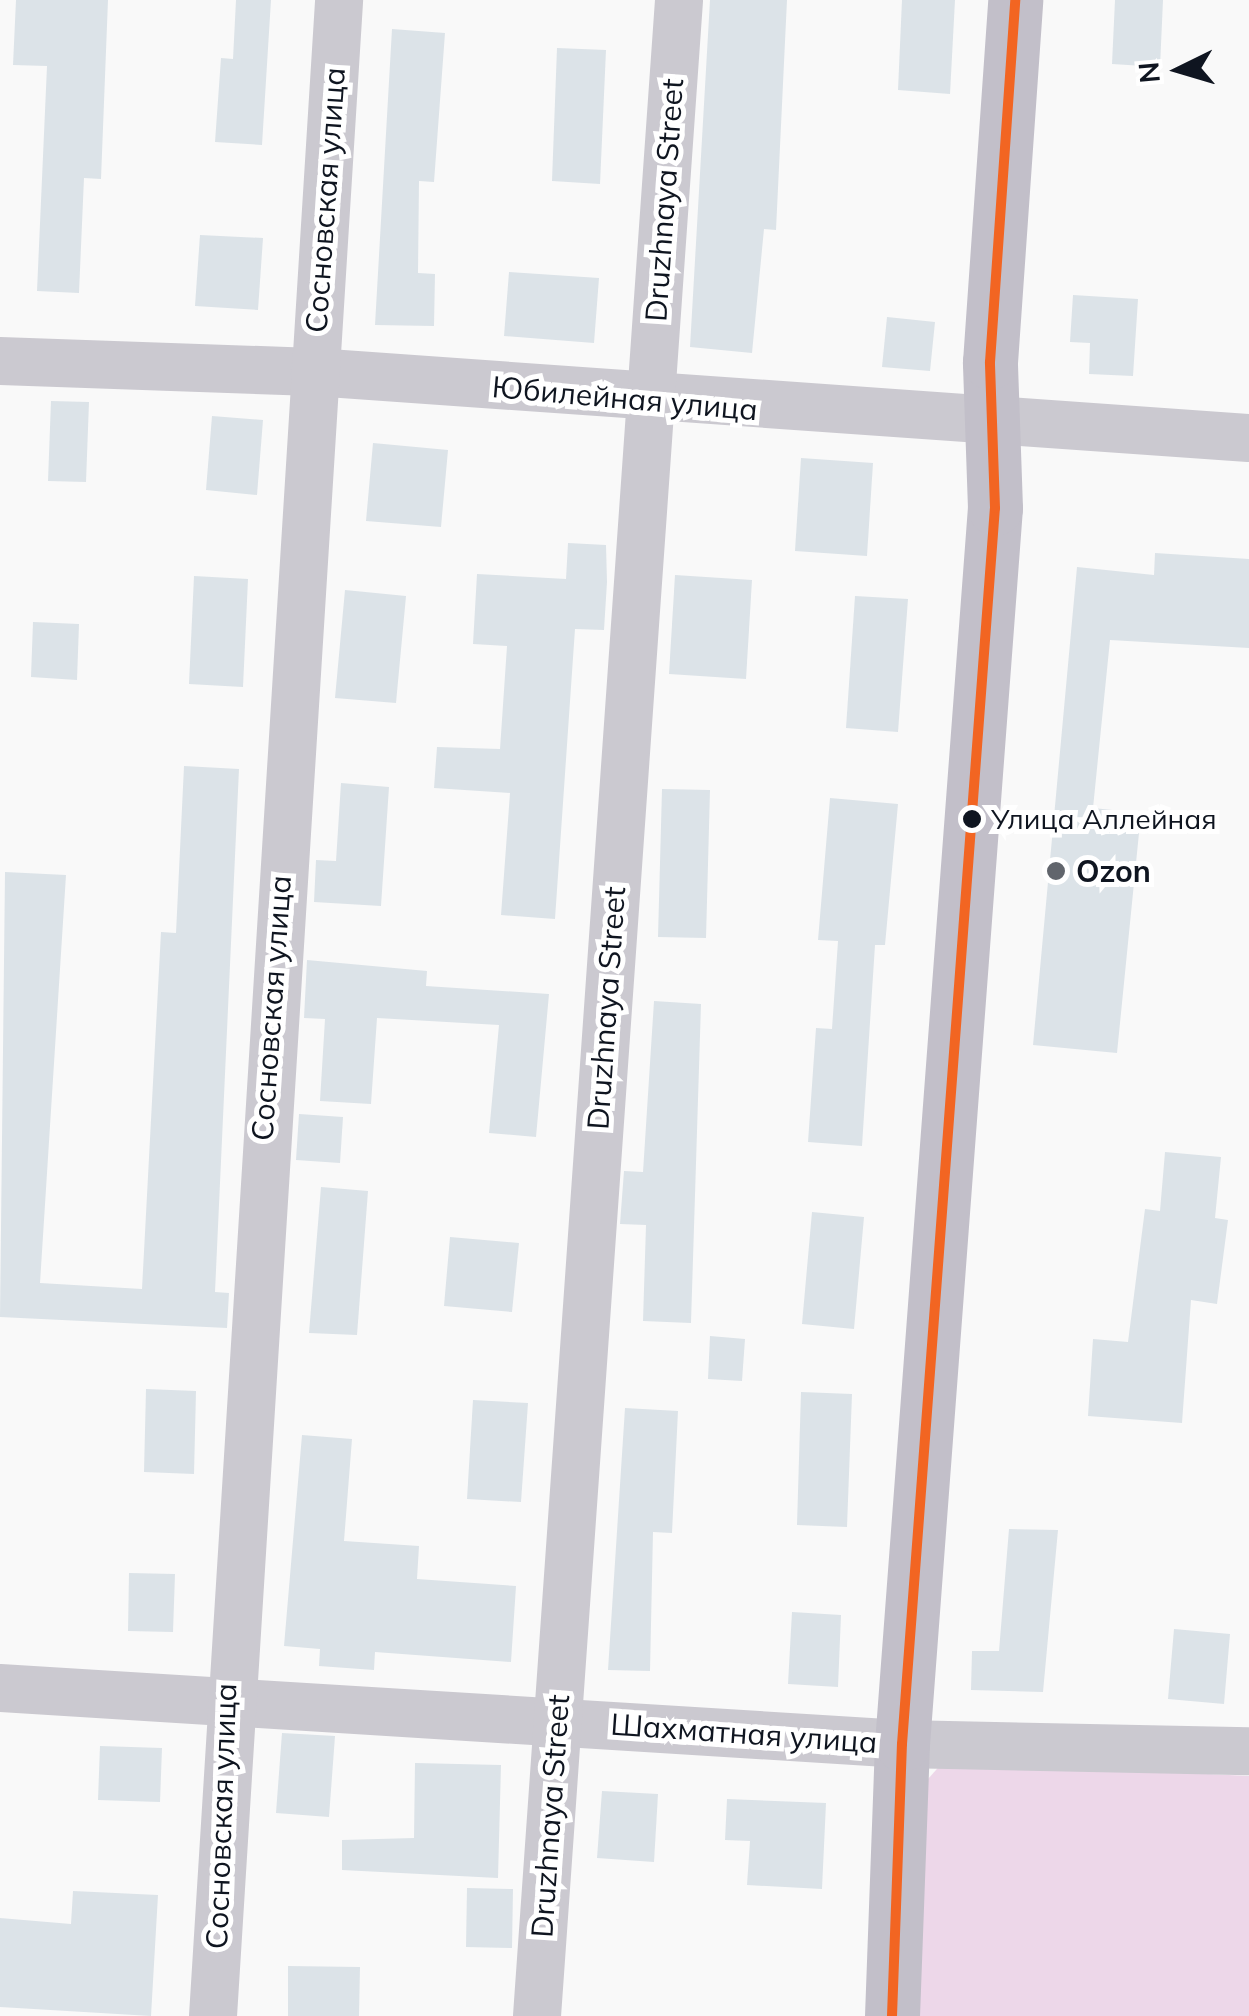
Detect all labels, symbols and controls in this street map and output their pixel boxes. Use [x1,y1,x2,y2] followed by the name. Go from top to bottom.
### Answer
[1129,20,1229,120] north arrow
[1130,61,1167,85] text: N
[298,66,352,334] street label: Сосновская улица
[638,77,690,323] street label: Druzhnaya Street
[491,368,759,428] street label: Юбилейная улица
[991,802,1217,836] place label: Улица Аллейная
[962,809,982,829] marker: Улица Аллейная
[1076,853,1151,889] place label: Ozon
[1045,860,1067,882] marker: Ozon
[244,874,298,1142] street label: Сосновская улица
[580,885,632,1131] street label: Druzhnaya Street
[198,1682,244,1950] street label: Сосновская улица
[524,1693,576,1939] street label: Druzhnaya Street
[609,1706,879,1760] street label: Шахматная улица

